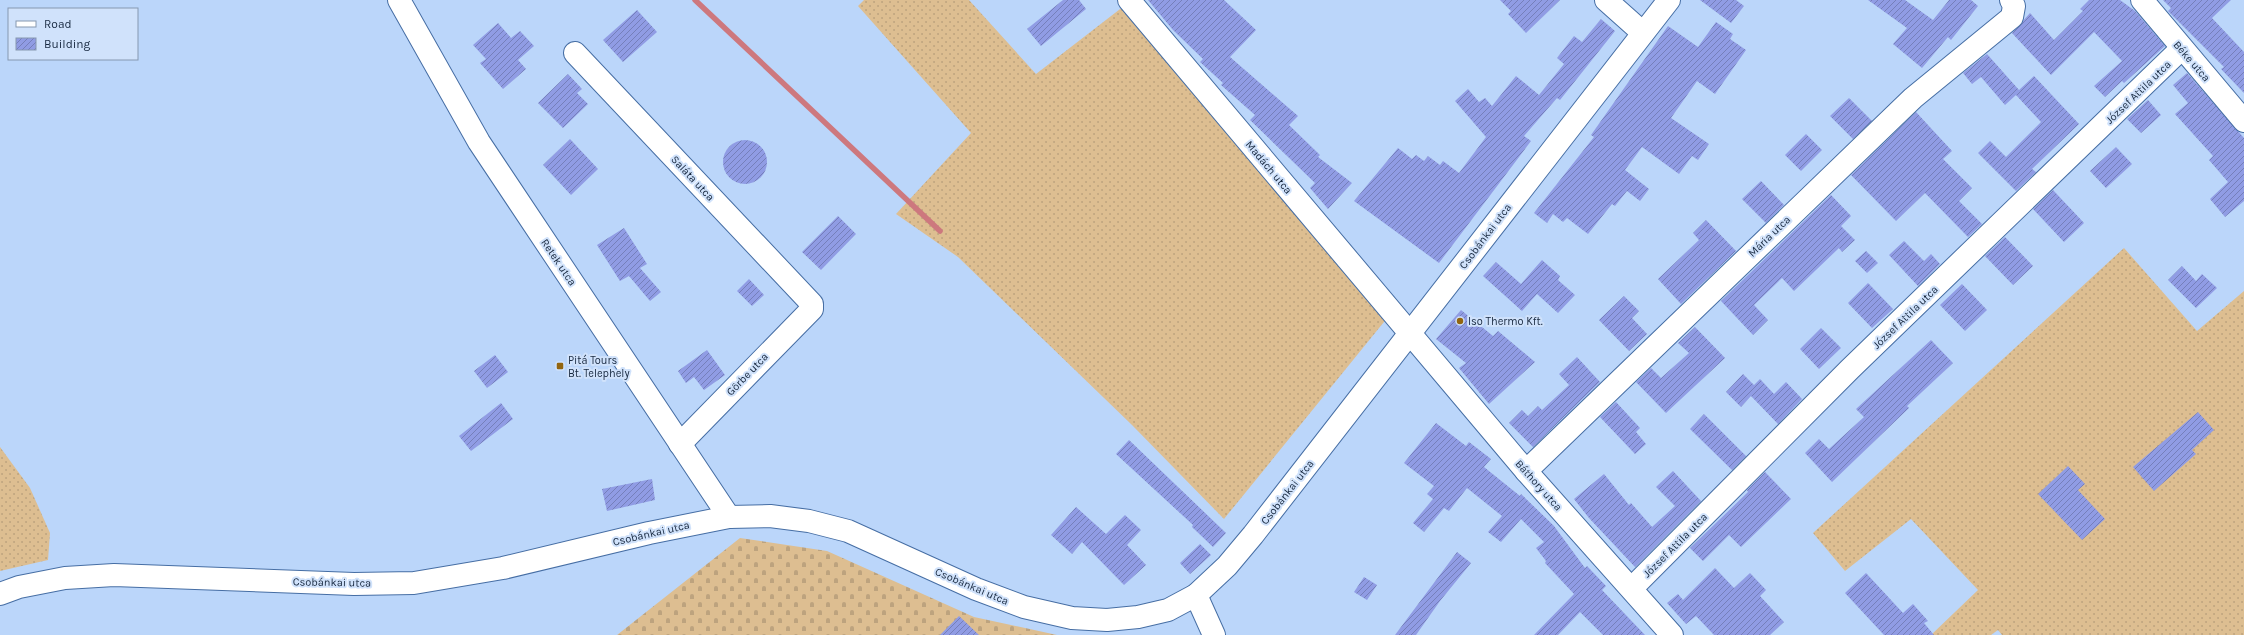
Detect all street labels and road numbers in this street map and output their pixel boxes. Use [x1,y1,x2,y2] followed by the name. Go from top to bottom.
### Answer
[2170,38,2213,84] street label: Béke utca
[2103,58,2174,127] street label: József Attila utca
[1243,138,1295,197] street label: Madách utca
[668,153,717,204] street label: Saláta utca
[1457,201,1514,272] street label: Csobánkai utca
[1745,213,1793,260] street label: Mária utca
[538,236,579,288] street label: Retek utca
[1870,283,1941,352] street label: József Attila utca
[724,350,771,398] street label: Görbe utca
[1258,457,1317,527] street label: Csobánkai utca
[1512,457,1565,513] street label: Báthory utca
[1640,510,1710,580] street label: József Attila utca
[611,518,691,549] street label: Csobánkai utca
[933,565,1010,608] street label: Csobánkai utca
[293,575,371,590] street label: Csobánkai utca

